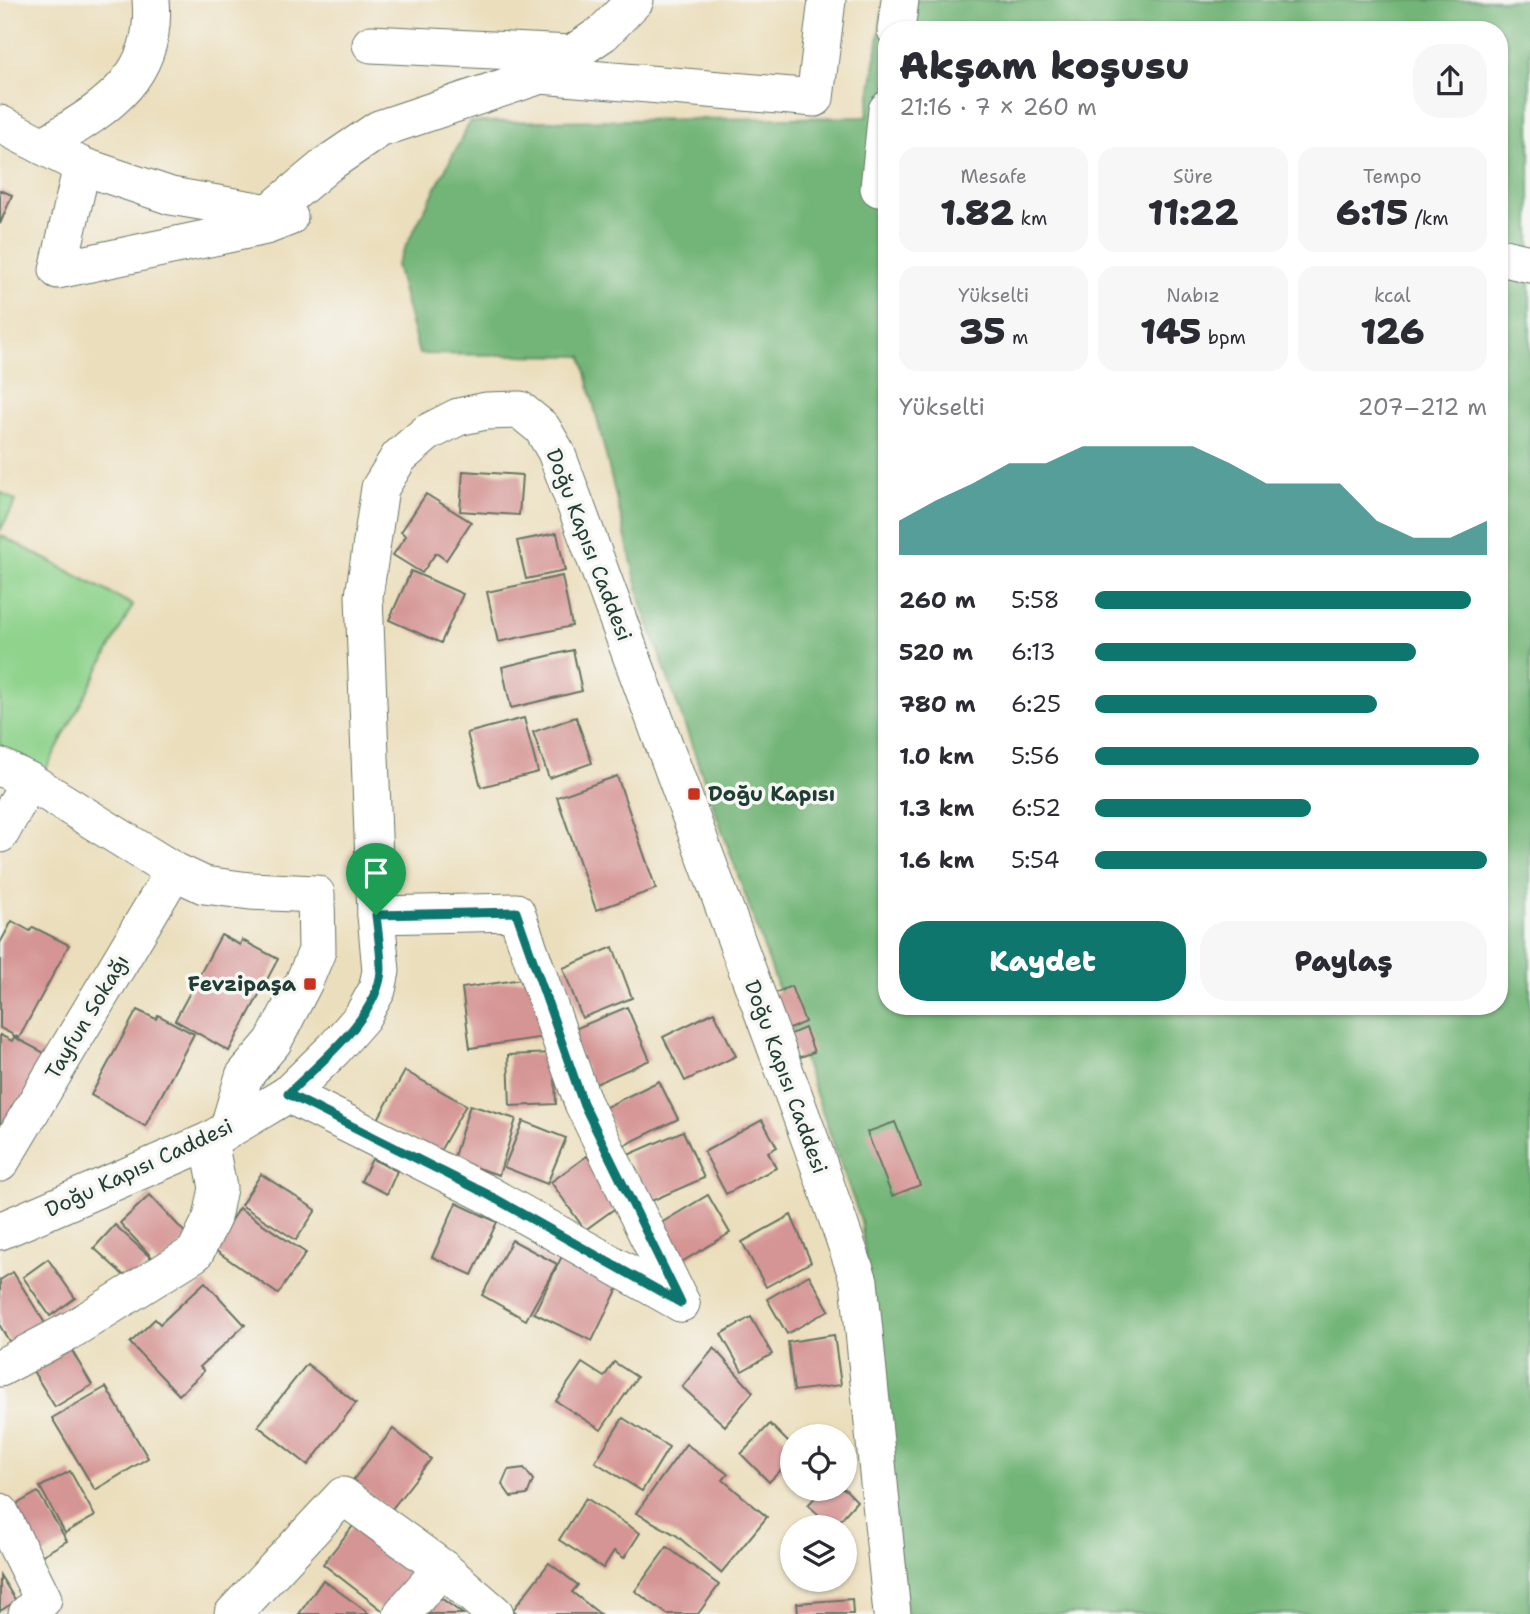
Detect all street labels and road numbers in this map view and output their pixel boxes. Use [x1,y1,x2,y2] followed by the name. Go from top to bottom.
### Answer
[539,445,639,645] street label: Doğu Kapısı Caddesi
[39,949,135,1085] street label: Tayfun Sokağı
[738,976,834,1178] street label: Doğu Kapısı Caddesi
[41,1112,237,1224] street label: Doğu Kapısı Caddesi

